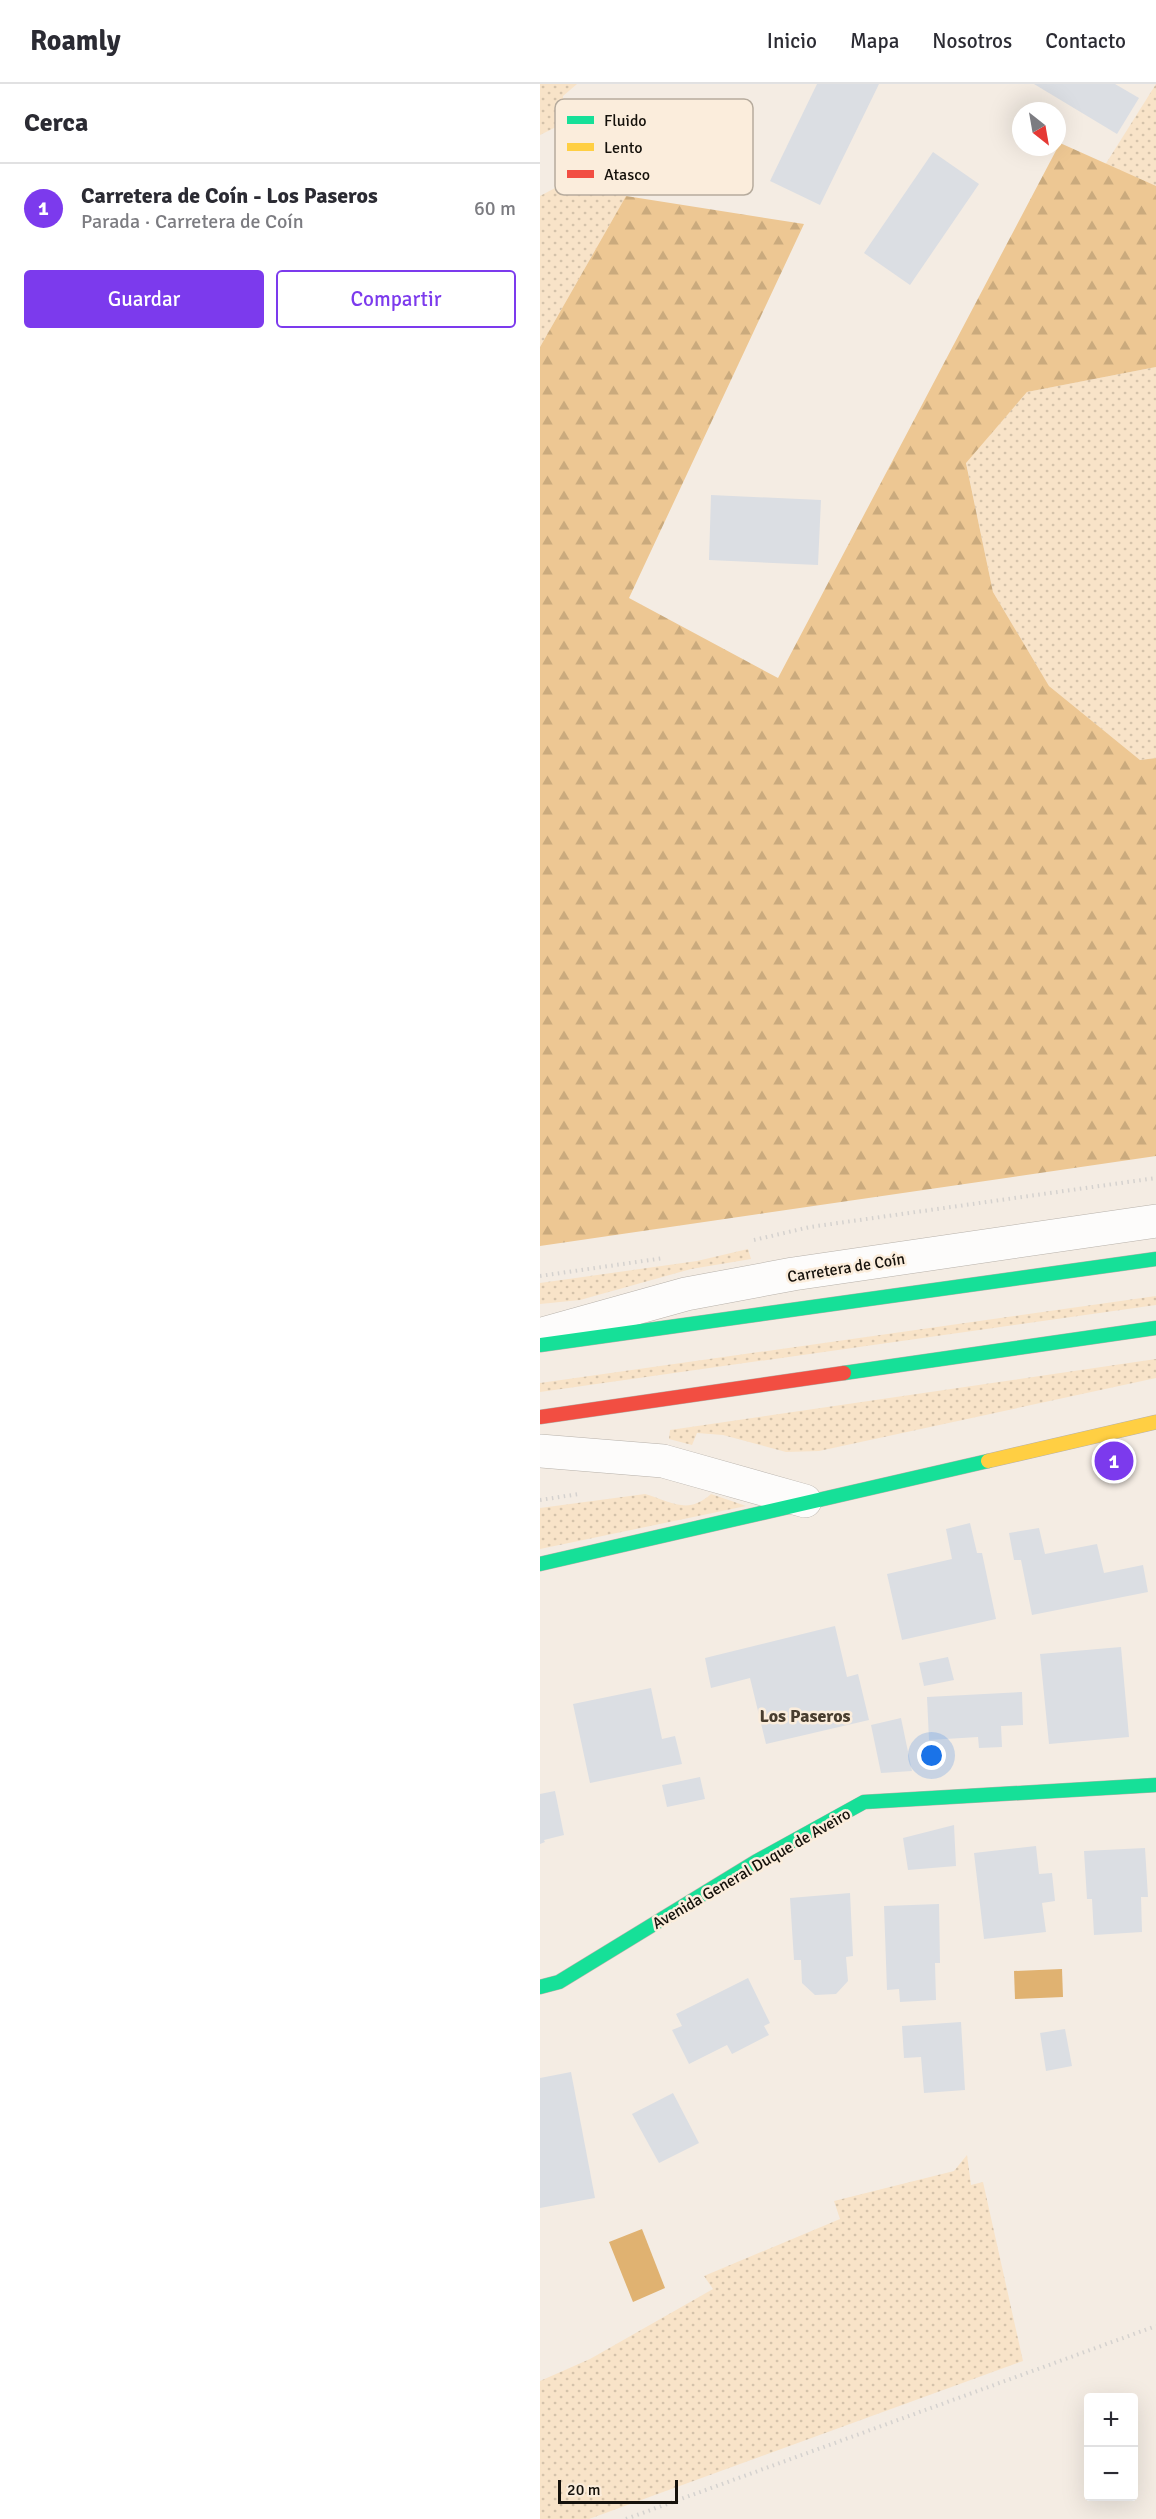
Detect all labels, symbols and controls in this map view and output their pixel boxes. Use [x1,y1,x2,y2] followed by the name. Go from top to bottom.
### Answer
[30,24,121,58] text: Roamly
[767,28,817,54] text: Inicio
[850,28,899,54] text: Mapa
[932,28,1012,54] text: Nosotros
[1045,28,1126,54] text: Contacto
[555,99,753,195] legend
[1012,102,1066,156] north arrow
[24,107,88,139] text: Cerca
[604,111,647,131] text: Fluido
[604,138,642,158] text: Lento
[604,165,650,185] text: Atasco
[81,182,378,209] text: Carretera de Coín - Los Paseros
[38,196,49,221] text: 1
[474,196,516,221] text: 60 m
[81,209,304,234] text: Parada · Carretera de Coín
[24,270,264,328] button: Guardar
[276,270,516,328] button: Compartir
[786,1249,906,1287] street label: Carretera de Coín
[1094,1438,1134,1484] pin: 1
[759,1705,851,1727] district label: Los Paseros
[917,1741,946,1770] your location
[649,1804,854,1934] street label: Avenida General Duque de Aveiro
[1084,2393,1138,2501] map controls
[1084,2393,1138,2447] button: +
[1084,2447,1138,2501] button: −
[558,2477,678,2504] scale bar
[567,2480,601,2500] text: 20 m

